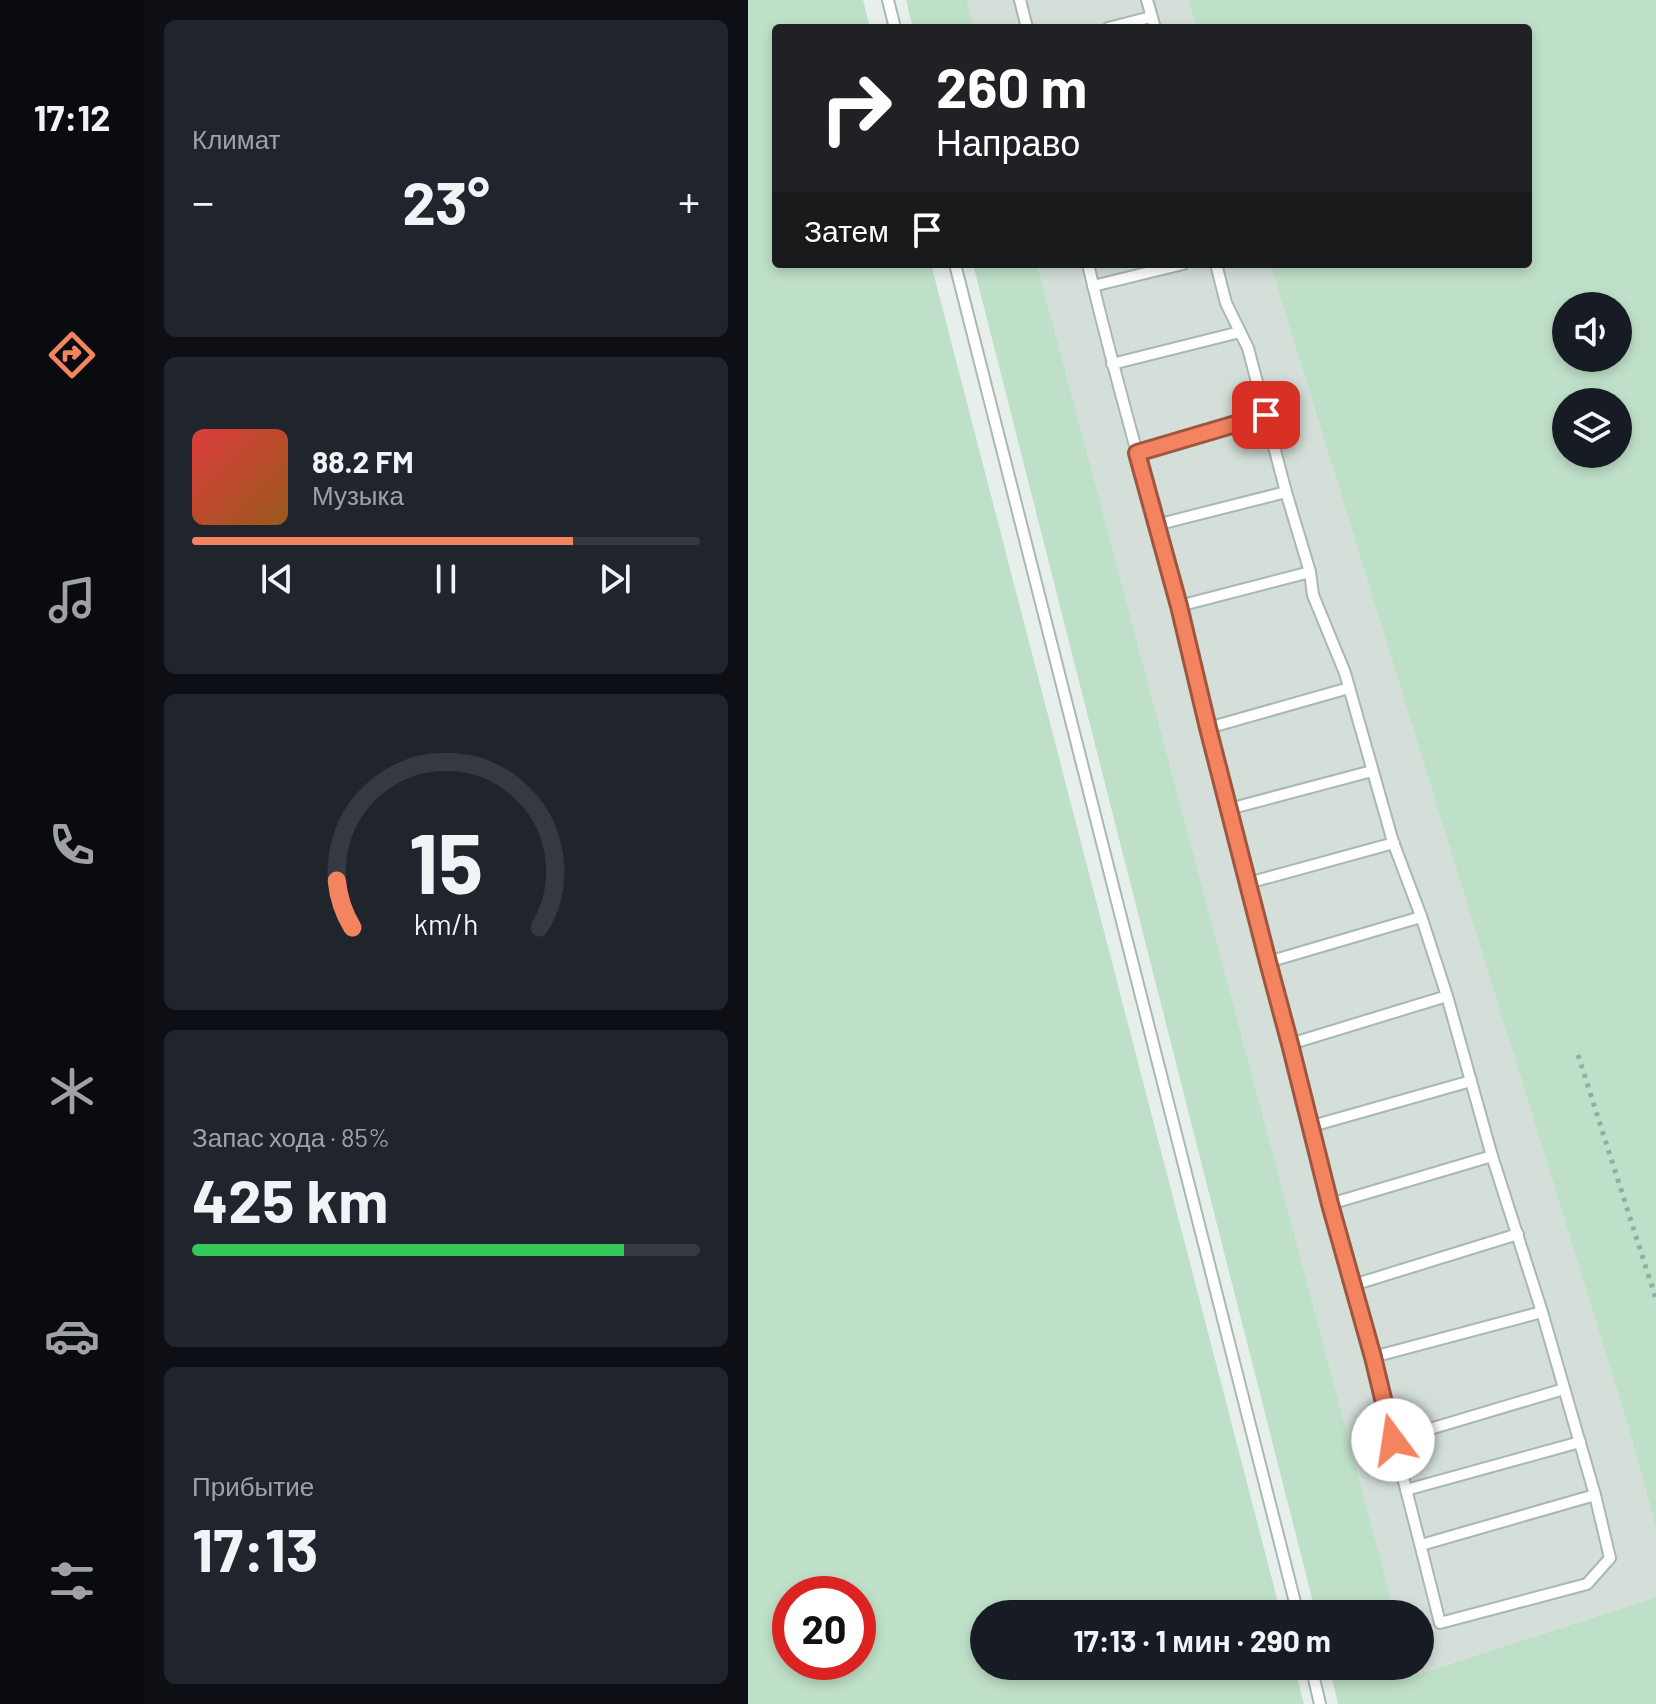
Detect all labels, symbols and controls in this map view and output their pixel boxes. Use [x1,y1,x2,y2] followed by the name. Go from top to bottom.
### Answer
[936,52,1087,119] text: 260 m
[804,56,908,160] icon: right
[34,95,110,138] text: 17:12
[936,120,1080,163] text: Направо
[192,123,281,154] text: Климат
[402,165,490,237] text: 23°
[192,174,214,227] text: −
[678,174,700,227] text: +
[905,208,949,252] icon: arrive
[804,212,889,248] text: Затем
[1552,292,1632,468] map controls
[1552,292,1632,372] button: sound
[44,327,100,383] icon: directions
[1232,381,1300,449] pin
[1552,388,1632,468] button: layers
[1244,393,1288,437] icon: arrive
[312,443,414,479] text: 88.2 FM
[312,479,404,510] text: Музыка
[255,557,299,601] icon: previous
[424,557,468,601] icon: pause
[593,557,637,601] icon: next
[44,572,100,628] icon: music
[409,811,483,911] text: 15
[44,817,100,873] icon: phone
[414,906,478,941] text: km/h
[44,1063,100,1119] icon: climate
[192,1121,390,1152] text: Запас хода · 85%
[192,1163,388,1235] text: 425 km
[44,1308,100,1364] icon: car
[1351,1398,1435,1482] position arrow
[192,1470,314,1501] text: Прибытие
[192,1512,318,1584] text: 17:13
[44,1553,100,1609] icon: filters
[772,1576,876,1680] speed limit sign: 20
[1073,1622,1331,1658] text: 17:13 · 1 мин · 290 m

